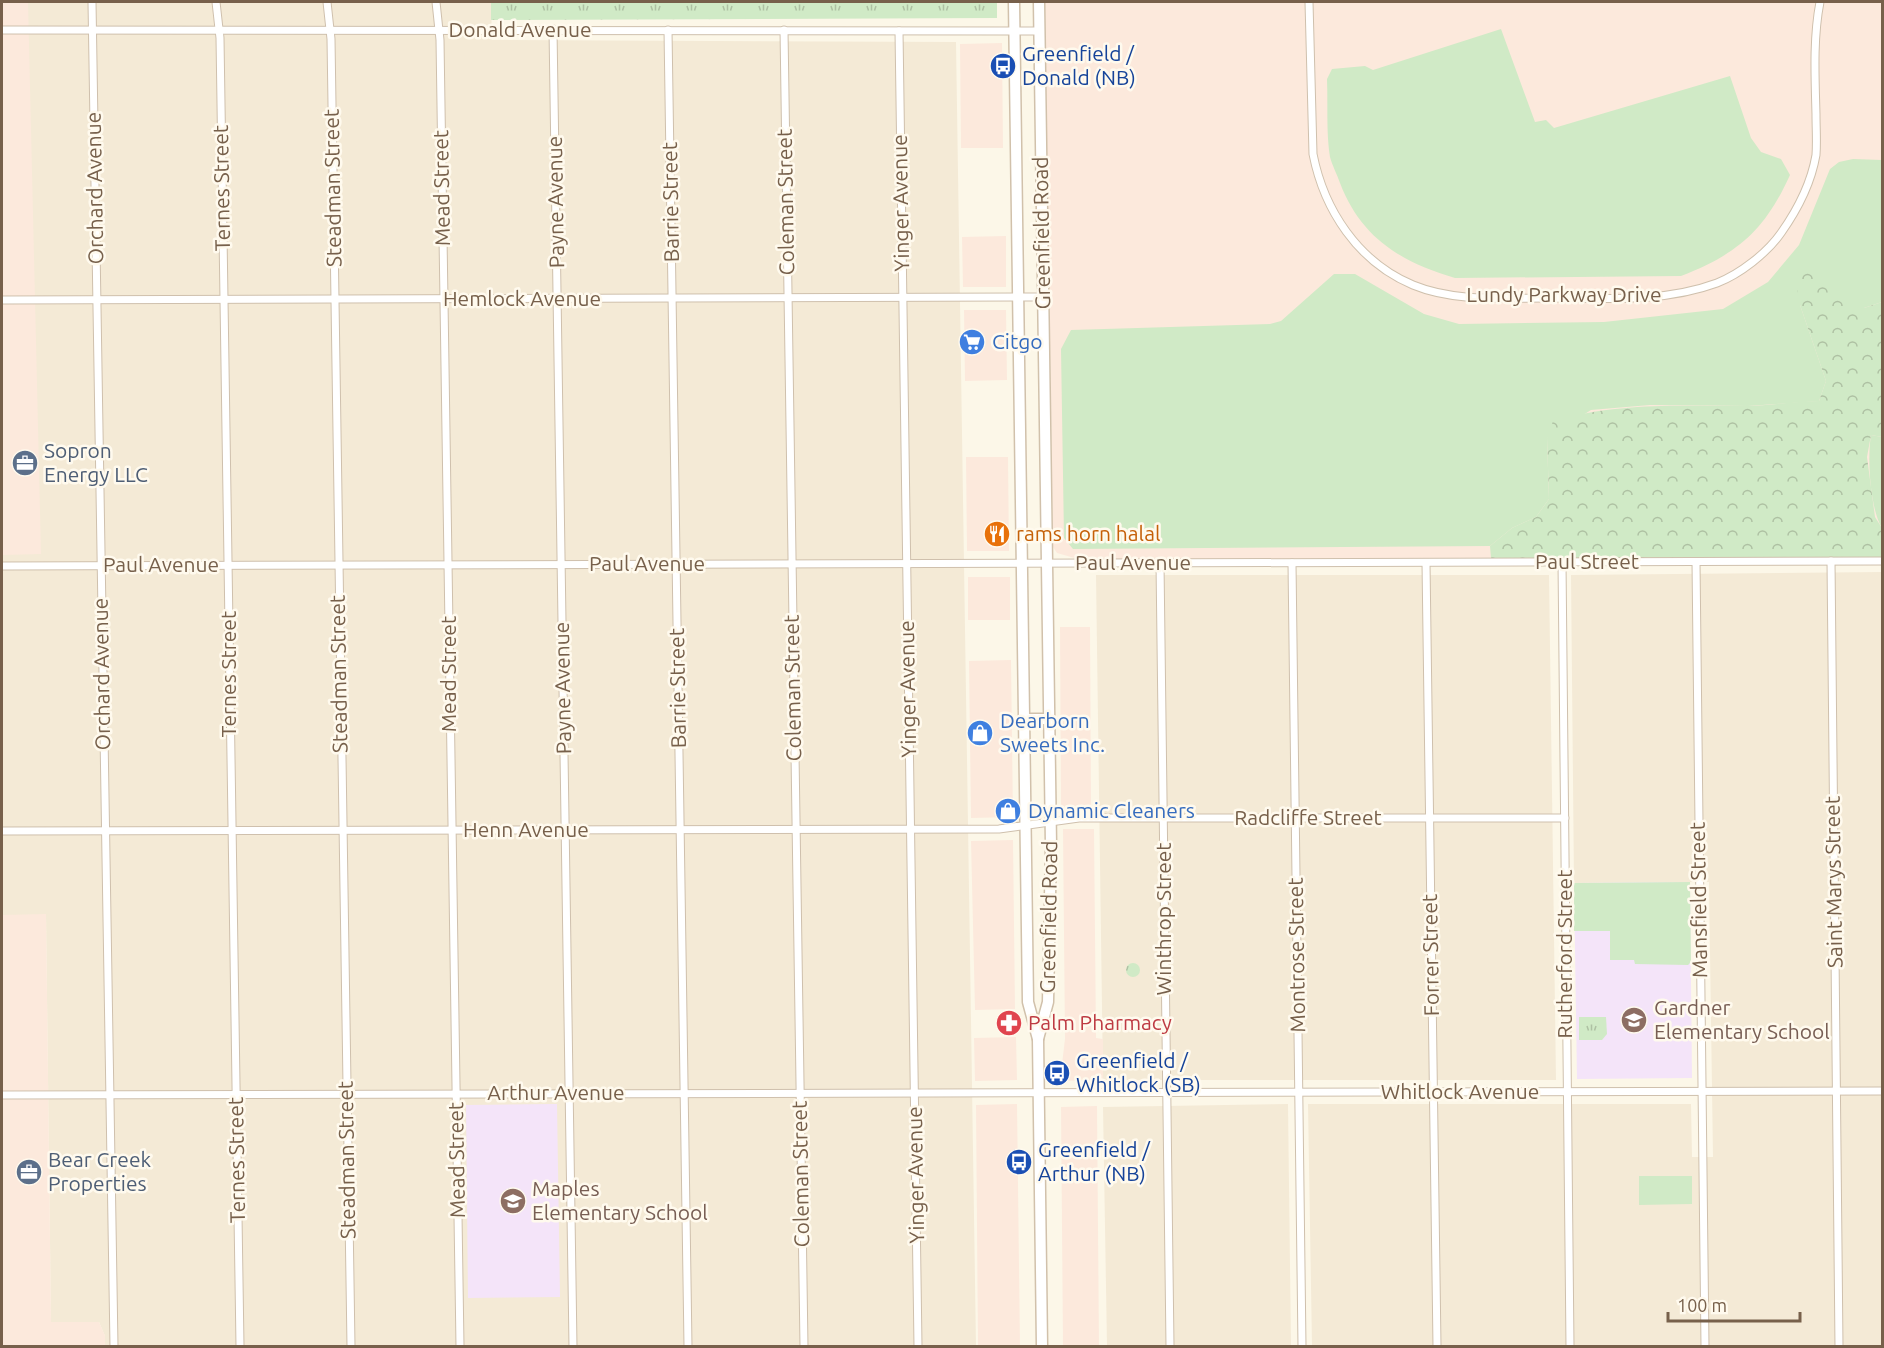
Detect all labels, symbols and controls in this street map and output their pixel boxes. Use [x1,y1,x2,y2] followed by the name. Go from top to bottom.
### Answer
[448,17,592,41] street label: Donald Avenue
[1022,41,1136,89] place label: Greenfield / Donald (NB)
[988,51,1018,81] bus stop icon: Greenfield / Donald (NB)
[319,109,345,267] street label: Steadman Street
[81,112,107,265] street label: Orchard Avenue
[208,125,234,251] street label: Ternes Street
[772,129,798,276] street label: Coleman Street
[428,130,454,246] street label: Mead Street
[887,134,913,272] street label: Yinger Avenue
[542,136,568,268] street label: Payne Avenue
[657,142,683,262] street label: Barrie Street
[1028,156,1054,310] street label: Greenfield Road
[1466,282,1662,306] street label: Lundy Parkway Drive
[443,286,601,310] street label: Hemlock Avenue
[957,327,987,357] supermarket icon: Citgo
[992,329,1043,353] place label: Citgo
[44,438,148,486] place label: Sopron Energy LLC
[10,448,40,478] office icon: Sopron Energy LLC
[982,519,1012,549] restaurant icon: rams horn halal
[1016,521,1160,545] place label: rams horn halal
[1535,549,1639,573] street label: Paul Street
[1075,550,1191,574] street label: Paul Avenue
[589,551,705,575] street label: Paul Avenue
[103,552,219,576] street label: Paul Avenue
[325,595,351,753] street label: Steadman Street
[88,598,114,751] street label: Orchard Avenue
[216,611,240,737] street label: Ternes Street
[779,615,805,762] street label: Coleman Street
[436,616,460,732] street label: Mead Street
[894,620,920,758] street label: Yinger Avenue
[549,622,575,754] street label: Payne Avenue
[664,628,690,748] street label: Barrie Street
[1000,708,1105,756] place label: Dearborn Sweets Inc.
[965,718,995,748] shop icon: Dearborn Sweets Inc.
[993,796,1023,826] shop icon: Dynamic Cleaners
[1819,796,1847,968] street label: Saint Marys Street
[1028,798,1195,822] place label: Dynamic Cleaners
[1234,805,1382,829] street label: Radcliffe Street
[463,817,589,841] street label: Henn Avenue
[1685,822,1711,978] street label: Mansfield Street
[1035,840,1061,994] street label: Greenfield Road
[1151,842,1175,996] street label: Winthrop Street
[1552,870,1576,1038] street label: Rutherford Street
[1283,877,1309,1033] street label: Montrose Street
[1417,894,1443,1016] street label: Forrer Street
[1654,995,1830,1043] place label: Gardner Elementary School
[1619,1005,1649,1035] school or university icon: Gardner Elementary School
[994,1008,1024,1038] pharmacy icon: Palm Pharmacy
[1028,1010,1172,1034] place label: Palm Pharmacy
[1076,1048,1201,1096] place label: Greenfield / Whitlock (SB)
[1042,1058,1072,1088] bus stop icon: Greenfield / Whitlock (SB)
[1381,1079,1539,1103] street label: Whitlock Avenue
[487,1080,625,1104] street label: Arthur Avenue
[333,1081,359,1239] street label: Steadman Street
[223,1097,249,1223] street label: Ternes Street
[787,1101,813,1248] street label: Coleman Street
[443,1102,469,1218] street label: Mead Street
[902,1106,928,1244] street label: Yinger Avenue
[1038,1137,1151,1185] place label: Greenfield / Arthur (NB)
[48,1147,151,1195] place label: Bear Creek Properties
[1004,1147,1034,1177] bus stop icon: Greenfield / Arthur (NB)
[14,1157,44,1187] office icon: Bear Creek Properties
[532,1176,708,1224] place label: Maples Elementary School
[498,1186,528,1216] school or university icon: Maples Elementary School
[1668,1285,1800,1323] scale bar
[1677,1295,1727,1315] text: 100 m

